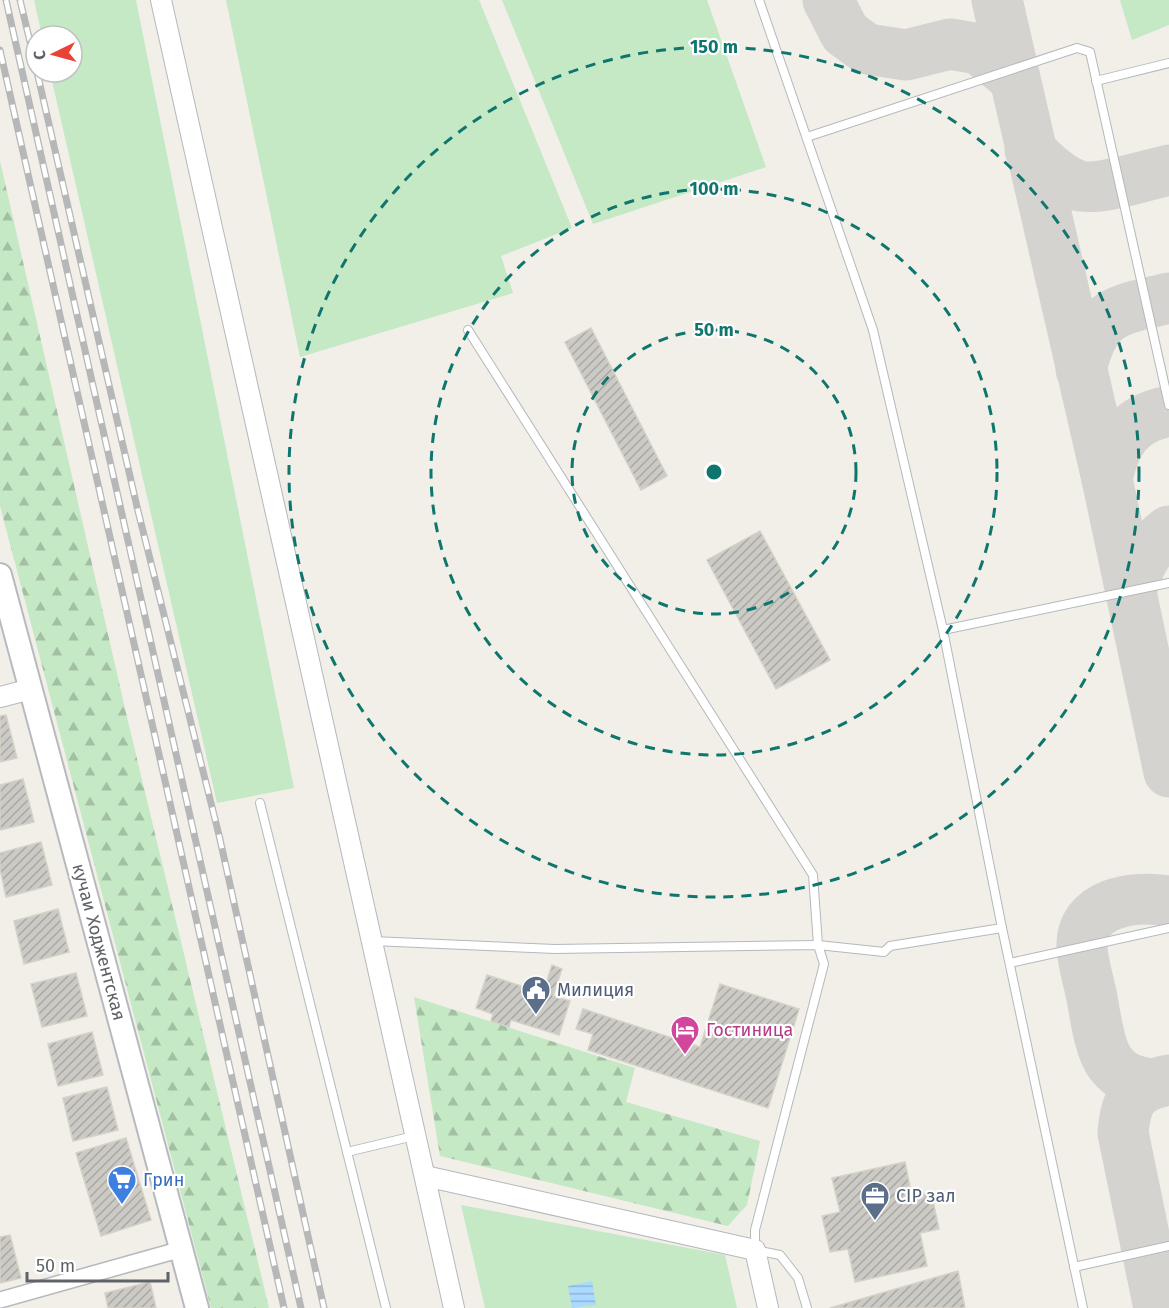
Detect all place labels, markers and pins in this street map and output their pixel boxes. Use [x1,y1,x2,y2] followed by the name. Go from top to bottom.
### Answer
[704,462,724,482] centre of rings
[520,974,552,1016] public building icon: Милиция
[557,979,634,1001] place label: Милиция
[669,1014,701,1056] hotel icon: Гостиница
[706,1019,793,1041] place label: Гостиница
[106,1164,138,1206] supermarket icon: Грин
[143,1169,184,1191] place label: Грин
[859,1180,891,1222] office icon: CIP зал
[896,1185,956,1207] place label: CIP зал

